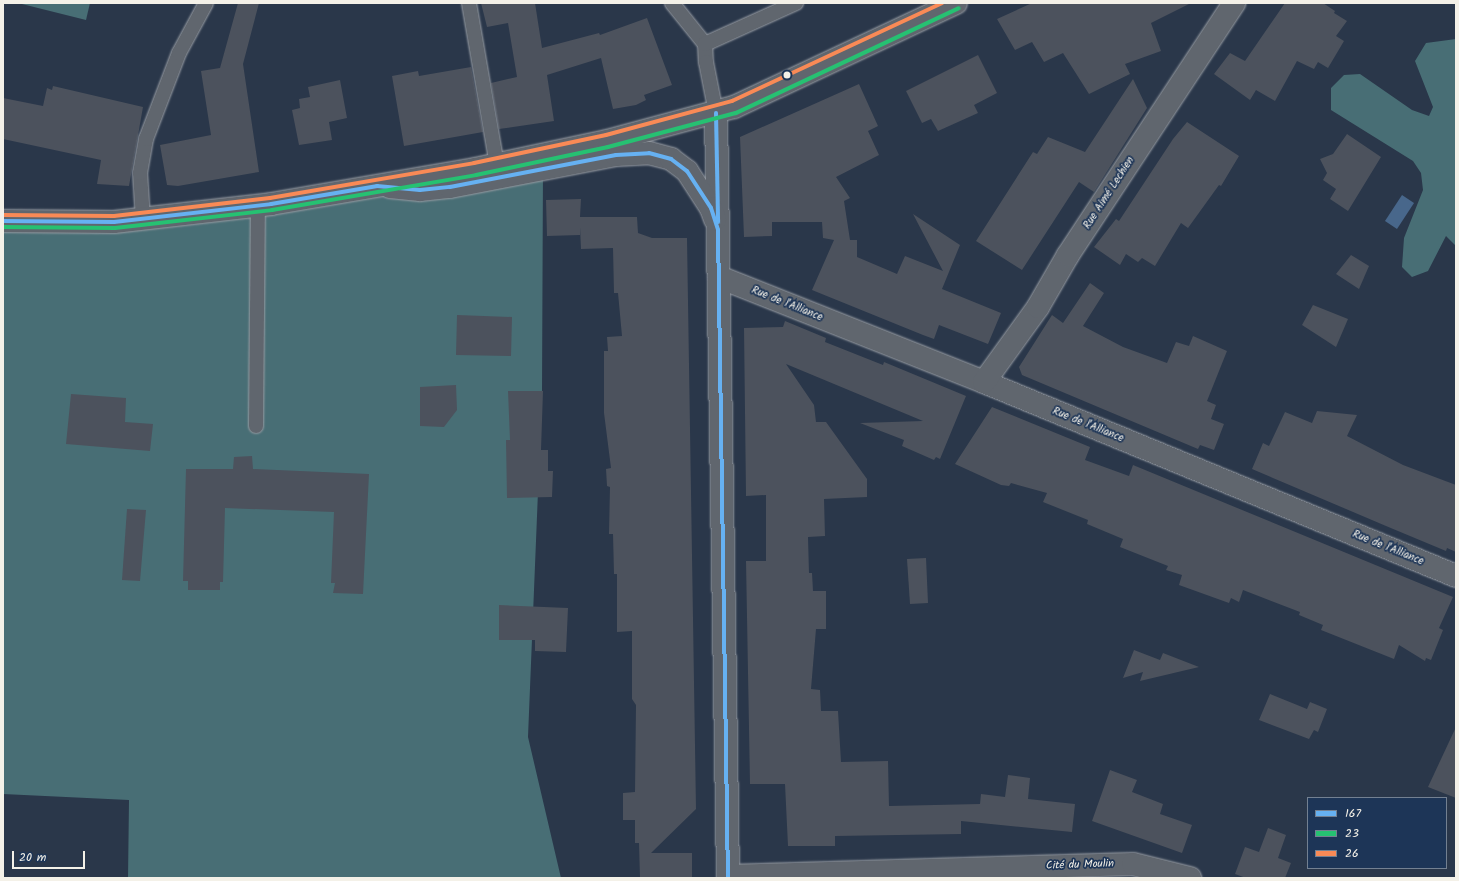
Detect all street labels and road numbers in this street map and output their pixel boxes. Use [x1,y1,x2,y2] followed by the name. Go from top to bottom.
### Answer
[1081,154,1137,232] street label: Rue Aimé Lechien
[749,284,825,324] street label: Rue de l'Alliance
[1050,405,1126,445] street label: Rue de l'Alliance
[1350,528,1426,568] street label: Rue de l'Alliance
[1046,857,1114,873] street label: Cité du Moulin

